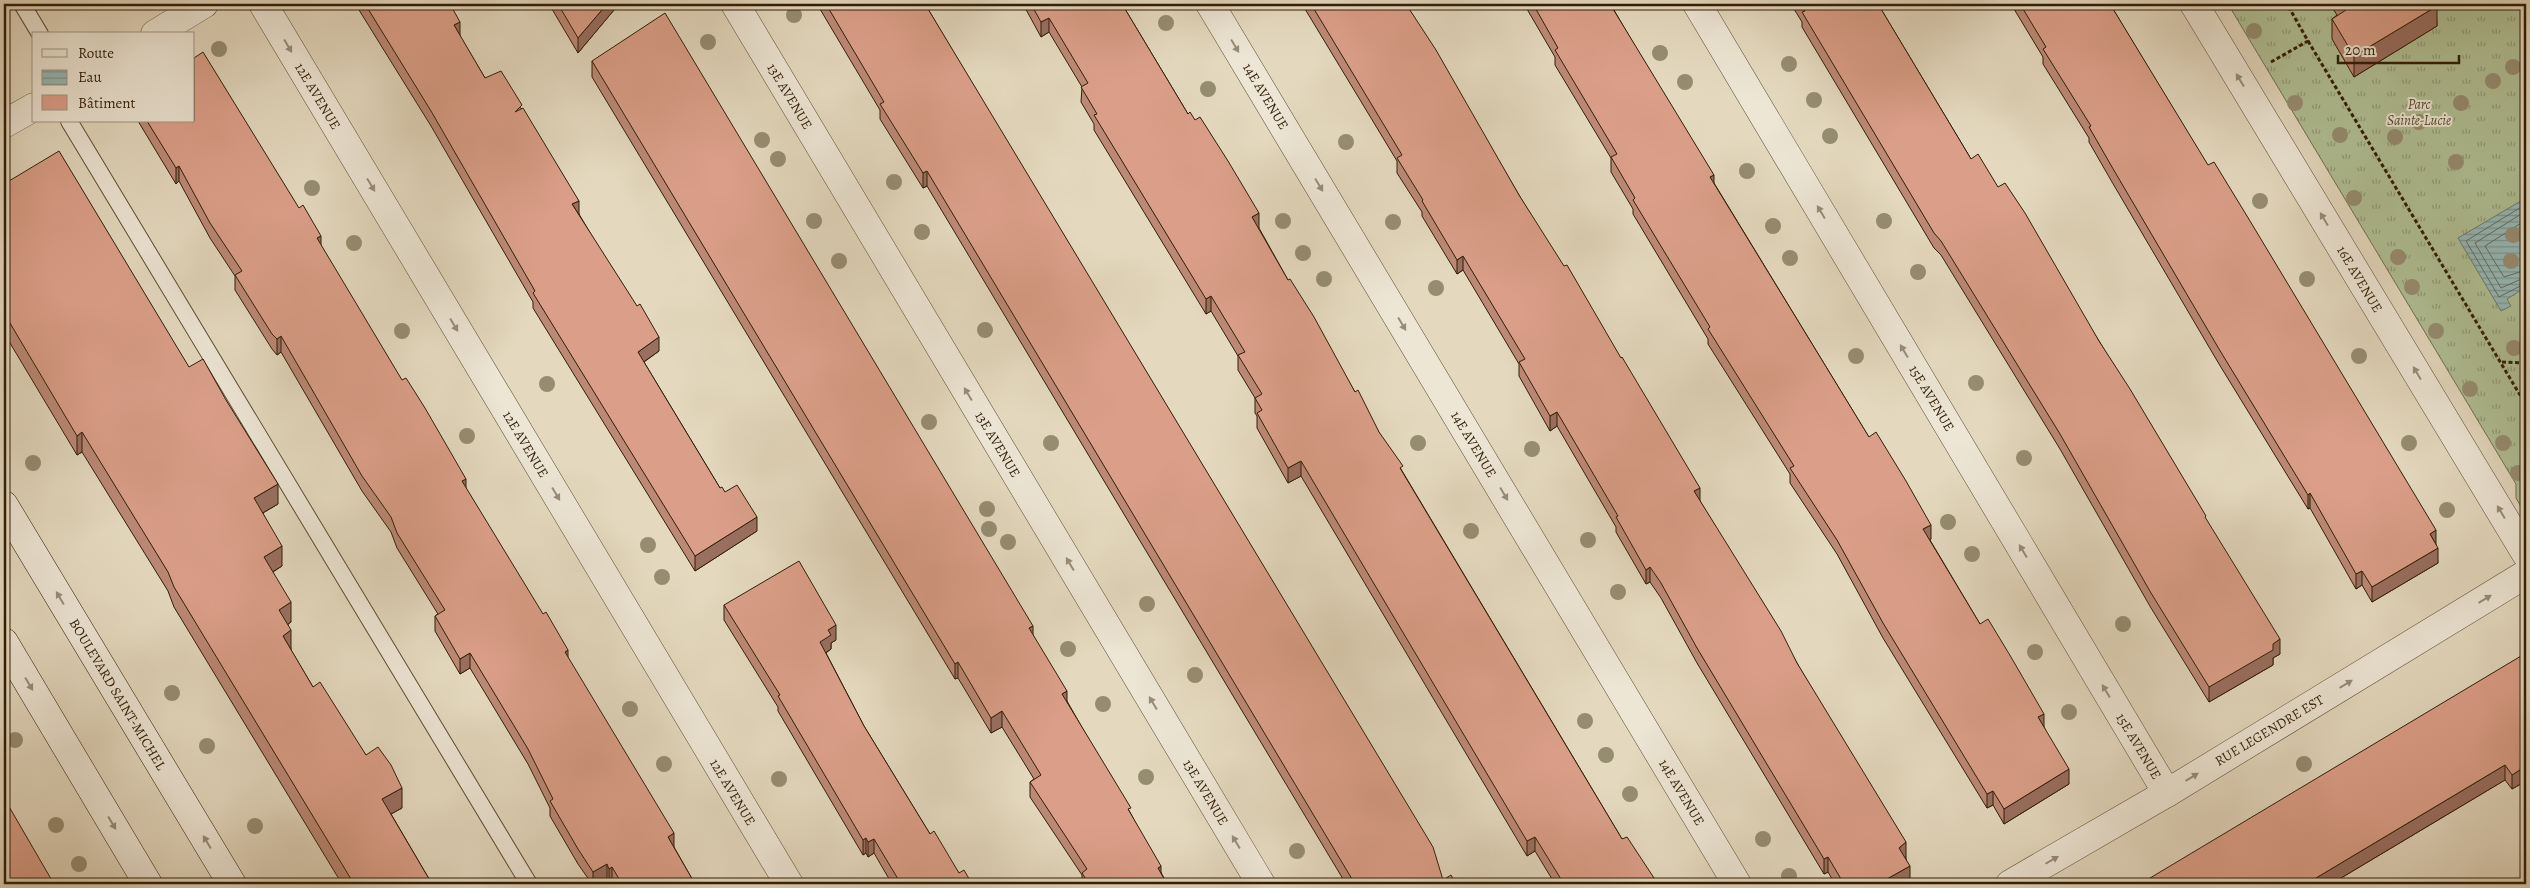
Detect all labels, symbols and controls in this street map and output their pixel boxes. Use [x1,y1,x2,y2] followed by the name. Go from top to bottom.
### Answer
[32,32,195,122] legend
[2338,32,2459,64] scale bar
[283,39,292,52] one-way arrow
[1231,39,1240,52] one-way arrow
[2345,40,2376,60] text: 20 m
[78,43,114,63] text: Route
[290,59,345,133] street label: 12E AVENUE
[1238,59,1293,133] street label: 14E AVENUE
[762,60,817,133] street label: 13E AVENUE
[78,67,103,87] text: Eau
[2235,73,2244,86] one-way arrow
[78,93,136,113] text: Bâtiment
[2387,95,2451,130] park label: Parc Sainte-Lucie
[367,179,376,192] one-way arrow
[1314,179,1323,192] one-way arrow
[1816,205,1825,218] one-way arrow
[2319,212,2328,225] one-way arrow
[2332,242,2387,316] street label: 16E AVENUE
[450,318,459,331] one-way arrow
[1398,318,1407,331] one-way arrow
[1899,345,1908,358] one-way arrow
[1904,362,1959,435] street label: 15E AVENUE
[2412,366,2421,379] one-way arrow
[964,388,973,401] one-way arrow
[498,407,553,481] street label: 12E AVENUE
[1446,407,1501,481] street label: 14E AVENUE
[970,408,1025,481] street label: 13E AVENUE
[1499,487,1508,500] one-way arrow
[551,488,560,501] one-way arrow
[2496,506,2505,519] one-way arrow
[2018,544,2027,558] one-way arrow
[1065,557,1074,570] one-way arrow
[55,592,64,605] one-way arrow
[2478,595,2491,604] one-way arrow
[65,615,171,774] street label: BOULEVARD SAINT-MICHEL
[24,677,33,691] one-way arrow
[2339,679,2353,688] one-way arrow
[2102,684,2111,697] one-way arrow
[2211,690,2328,771] street label: RUE LEGENDRE EST
[1148,696,1157,709] one-way arrow
[2111,710,2166,783] street label: 15E AVENUE
[705,755,760,829] street label: 12E AVENUE
[1654,755,1709,829] street label: 14E AVENUE
[1178,756,1233,829] street label: 13E AVENUE
[2186,773,2199,782] one-way arrow
[108,817,117,830] one-way arrow
[202,836,211,849] one-way arrow
[1232,836,1241,849] one-way arrow
[2046,855,2059,864] one-way arrow

